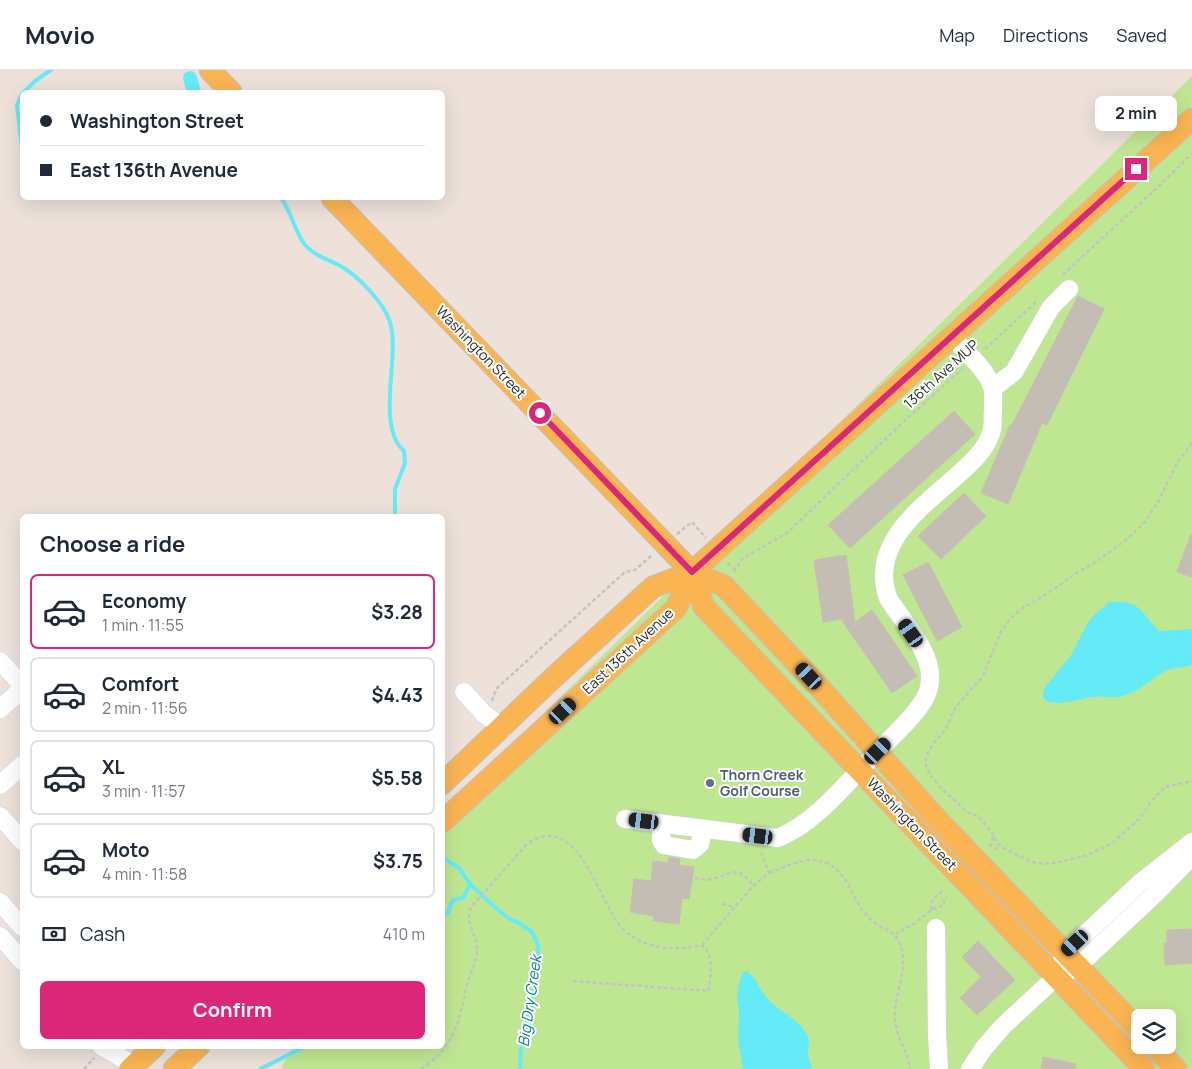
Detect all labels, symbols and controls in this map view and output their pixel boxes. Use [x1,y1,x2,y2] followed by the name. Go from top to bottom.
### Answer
[25,18,95,51] text: Movio
[939,23,975,47] text: Map
[1003,23,1088,47] text: Directions
[1116,23,1167,47] text: Saved
[1095,97,1177,132] callout: 2 min
[1115,102,1157,124] text: 2 min
[70,108,244,134] text: Washington Street
[70,157,238,183] text: East 136th Avenue
[1125,158,1147,180] route end
[432,301,531,402] street label: Washington Street
[899,334,983,412] street label: 136th Ave MUP
[529,402,551,424] route start
[40,529,185,559] text: Choose a ride
[102,588,186,614] text: Economy
[42,589,87,634] icon: car
[371,599,423,625] text: $3.28
[578,603,677,698] street label: East 136th Avenue
[102,614,184,636] text: 1 min · 11:55
[896,616,925,650] car
[793,660,824,692] car
[102,671,179,697] text: Comfort
[42,672,87,717] icon: car
[372,682,423,708] text: $4.43
[546,695,579,727] car
[102,697,188,719] text: 2 min · 11:56
[862,735,893,767] car
[102,754,125,780] text: XL
[42,755,87,800] icon: car
[371,765,423,791] text: $5.58
[720,765,804,800] place label: Thorn Creek Golf Course
[863,773,962,874] street label: Washington Street
[704,777,716,789] marker: Thorn Creek Golf Course
[102,780,185,802] text: 3 min · 11:57
[628,812,659,830] car
[742,827,773,845] car
[102,837,149,863] text: Moto
[42,838,87,883] icon: car
[373,848,423,874] text: $3.75
[102,863,187,885] text: 4 min · 11:58
[40,920,68,948] icon: cash
[80,921,125,947] text: Cash
[383,923,425,945] text: 410 m
[1058,927,1091,959] car
[513,951,547,1048] water label: Big Dry Creek
[40,981,425,1039] button: Confirm
[1131,1009,1176,1054] map controls
[1131,1009,1176,1054] button: layers

